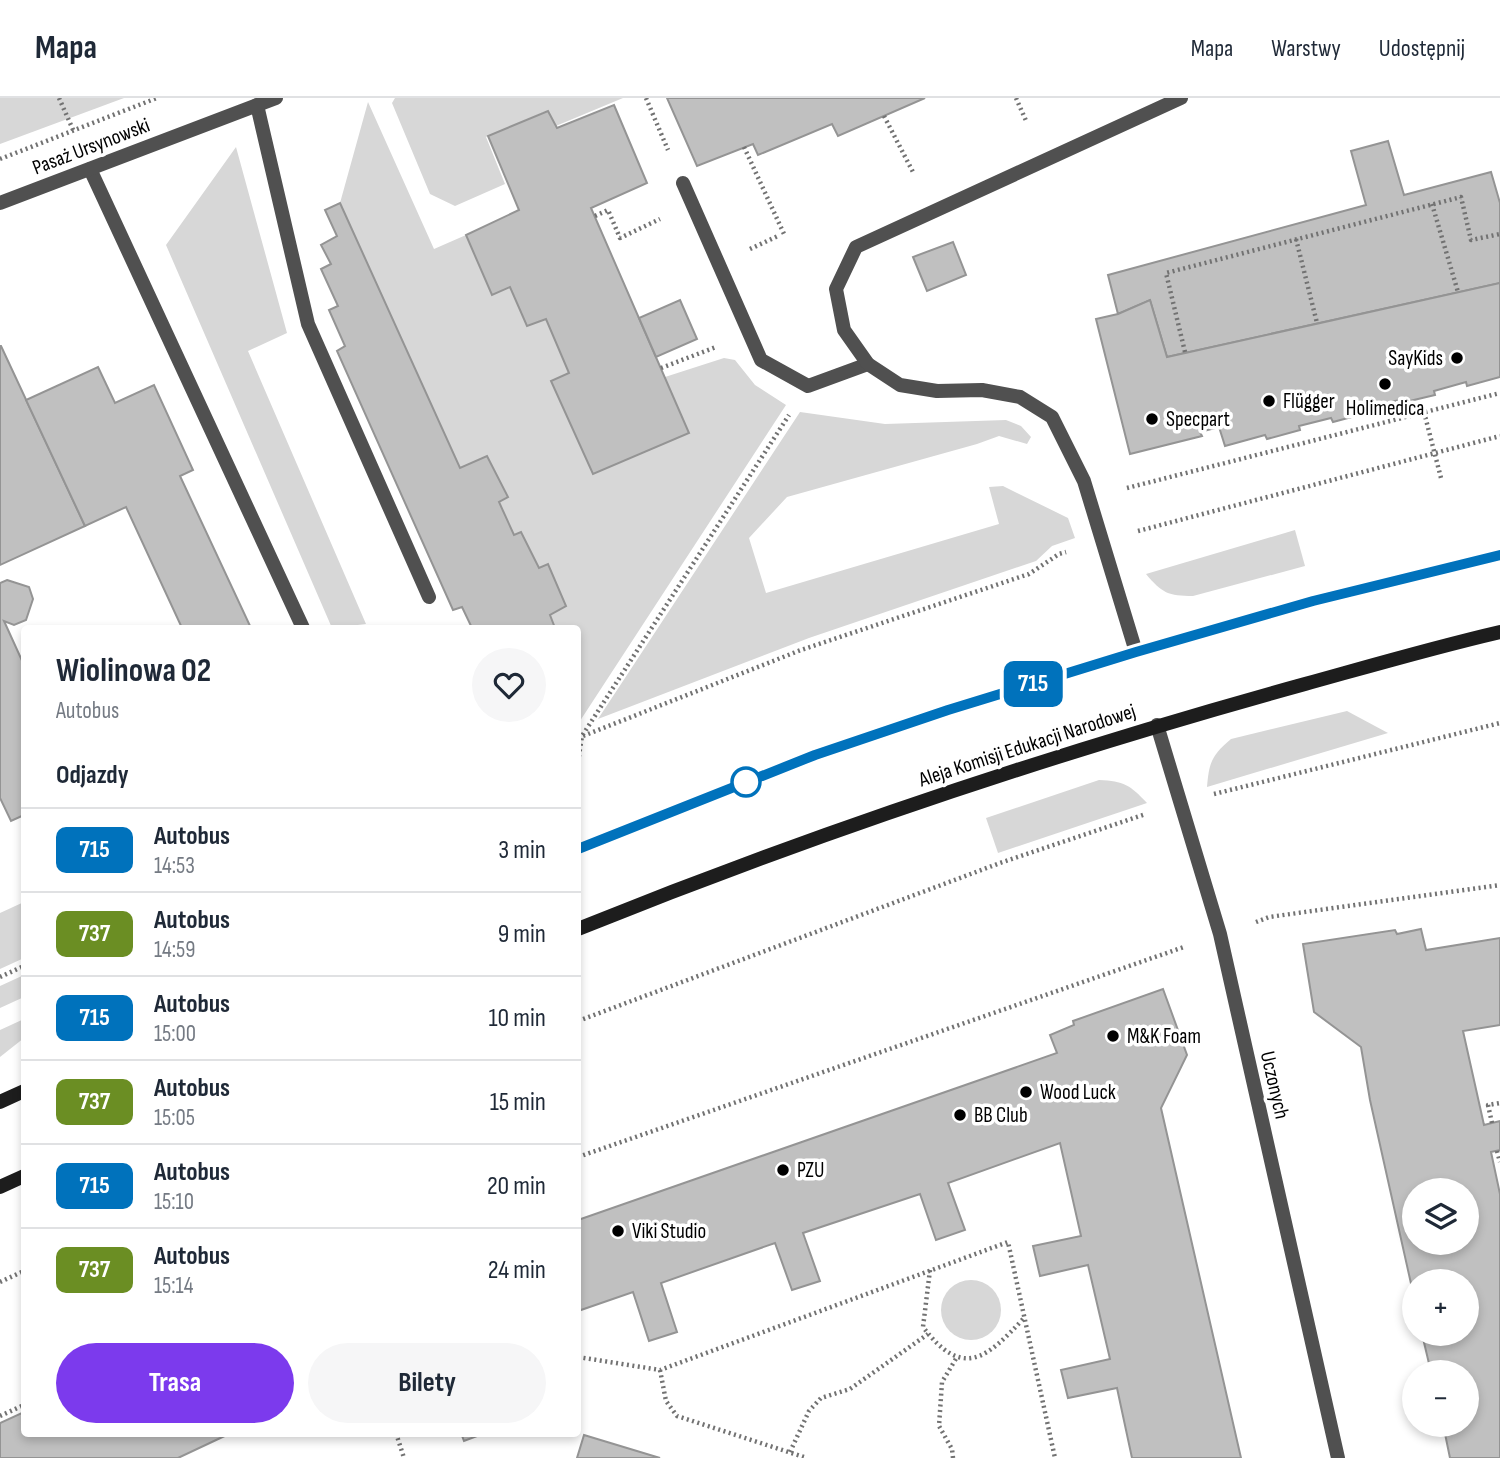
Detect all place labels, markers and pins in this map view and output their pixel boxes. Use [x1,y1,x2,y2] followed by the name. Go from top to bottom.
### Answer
[1388,346,1443,371] place label: SayKids
[1449,350,1465,366] marker: SayKids
[1377,376,1393,392] marker: Holimedica
[1283,389,1335,414] place label: Flügger
[1261,393,1277,409] marker: Flügger
[1346,396,1424,421] place label: Holimedica
[1166,407,1230,432] place label: Specpart
[1144,411,1160,427] marker: Specpart
[731,767,761,797] unlabelled marker
[1127,1024,1201,1049] place label: M&K Foam
[1105,1028,1121,1044] marker: M&K Foam
[1040,1080,1116,1105] place label: Wood Luck
[1018,1084,1034,1100] marker: Wood Luck
[974,1103,1028,1128] place label: BB Club
[952,1107,968,1123] marker: BB Club
[797,1158,824,1183] place label: PZU
[775,1162,791,1178] marker: PZU
[632,1219,706,1244] place label: Viki Studio
[610,1223,626,1239] marker: Viki Studio

